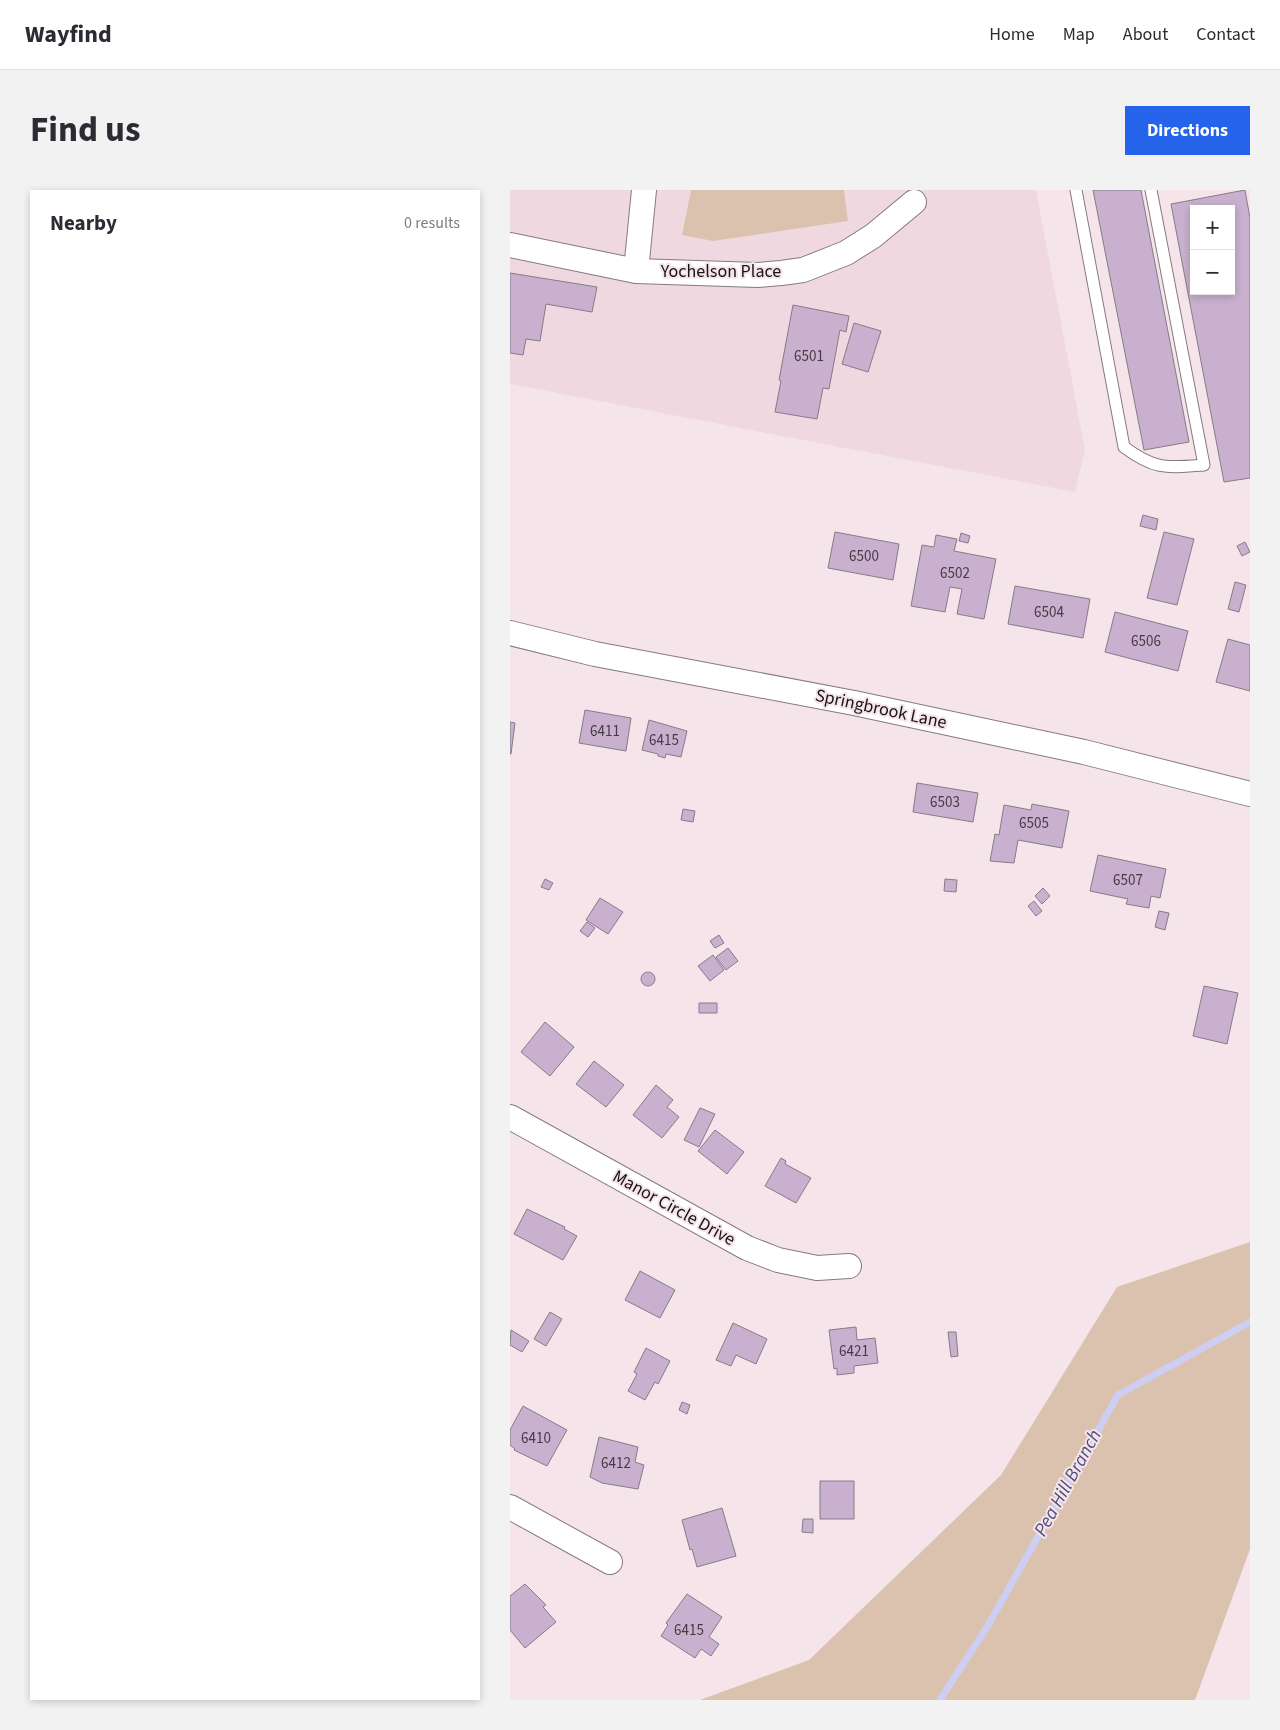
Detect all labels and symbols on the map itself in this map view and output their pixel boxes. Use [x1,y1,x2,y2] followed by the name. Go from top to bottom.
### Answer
[660,259,781,284] street label: Yochelson Place
[794,346,824,367] house number: 6501
[849,546,879,567] house number: 6500
[940,563,970,584] house number: 6502
[1034,602,1064,623] house number: 6504
[1131,631,1161,652] house number: 6506
[813,683,949,735] street label: Springbrook Lane
[590,721,620,742] house number: 6411
[649,730,679,751] house number: 6415
[930,792,960,813] house number: 6503
[1019,813,1049,834] house number: 6505
[1113,870,1143,891] house number: 6507
[608,1164,740,1252] street label: Manor Circle Drive
[839,1341,869,1362] house number: 6421
[1028,1425,1108,1541] water label: Pea Hill Branch
[521,1428,551,1449] house number: 6410
[601,1453,631,1474] house number: 6412
[674,1620,704,1641] house number: 6415

